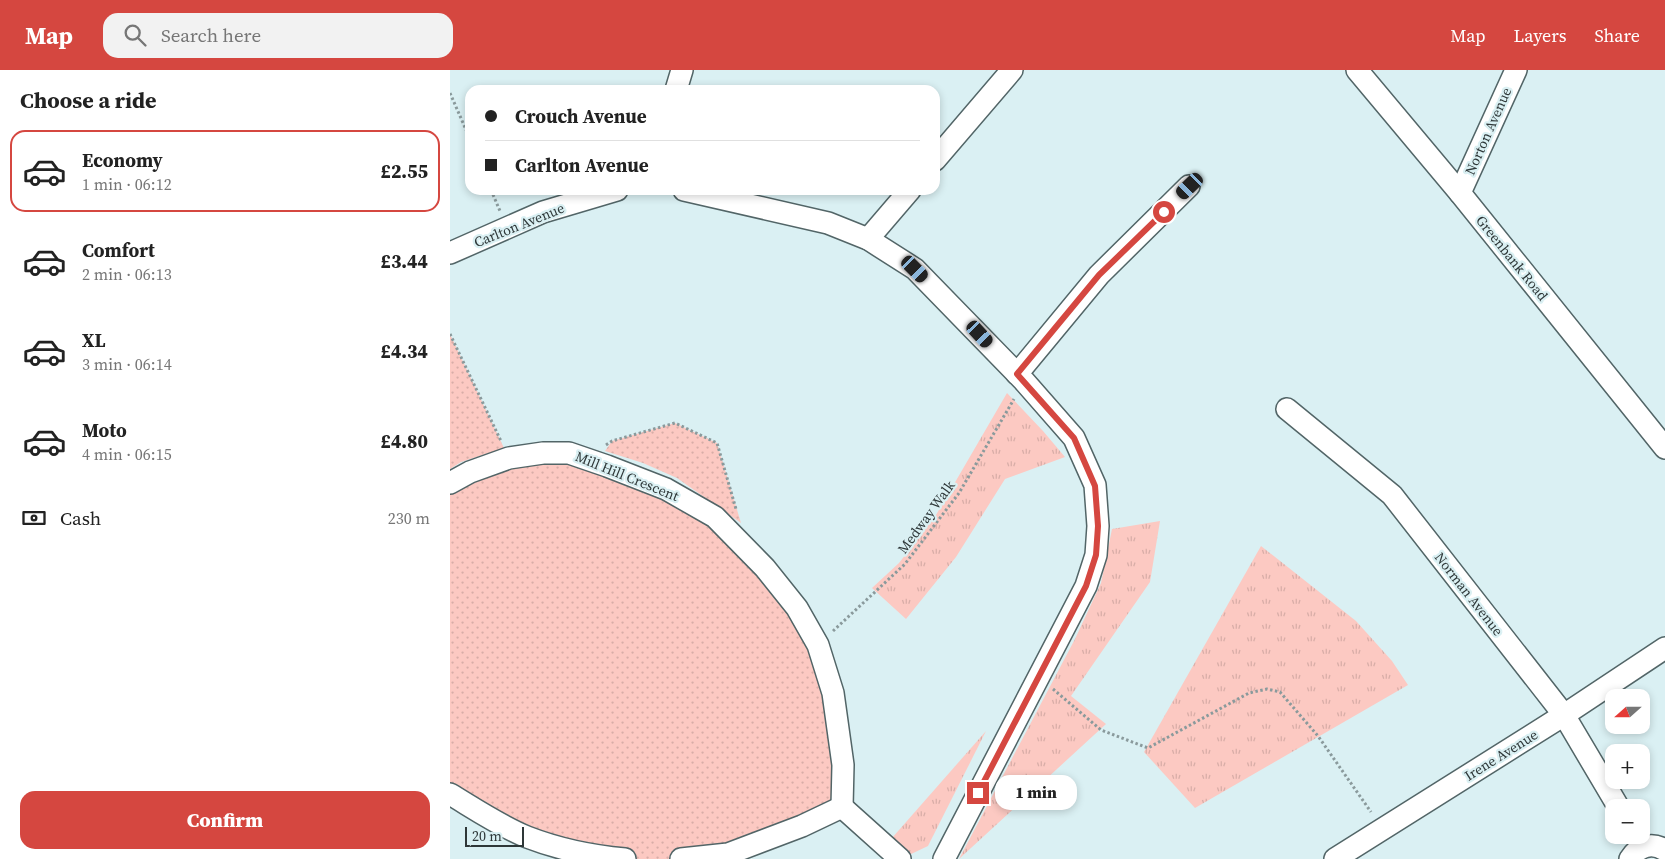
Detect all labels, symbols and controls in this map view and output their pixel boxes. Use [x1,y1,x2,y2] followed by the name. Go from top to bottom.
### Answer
[103,13,453,58] search box
[25,19,73,52] text: Map
[121,21,149,49] icon: search
[161,22,261,48] text: Search here
[1450,23,1485,48] text: Map
[1513,23,1566,48] text: Layers
[1594,23,1640,48] text: Share
[1460,84,1516,178] street label: Norton Avenue
[20,85,157,115] text: Choose a ride
[515,103,647,129] text: Crouch Avenue
[82,147,163,173] text: Economy
[22,149,67,194] icon: car
[515,152,649,178] text: Carlton Avenue
[380,158,428,184] text: £2.55
[1174,170,1206,202] car
[82,173,172,195] text: 1 min · 06:12
[471,198,567,252] street label: Carlton Avenue
[1153,201,1175,223] route start
[1471,211,1553,305] street label: Greenbank Road
[82,237,155,263] text: Comfort
[22,239,67,284] icon: car
[380,248,428,274] text: £3.44
[899,253,930,285] car
[82,263,172,285] text: 2 min · 06:13
[964,318,995,350] car
[82,327,105,353] text: XL
[22,329,67,374] icon: car
[380,338,428,364] text: £4.34
[82,353,172,375] text: 3 min · 06:14
[82,417,127,443] text: Moto
[22,419,67,464] icon: car
[380,428,428,454] text: £4.80
[82,443,172,465] text: 4 min · 06:15
[572,446,682,506] street label: Mill Hill Crescent
[893,476,960,558] street label: Medway Walk
[20,504,48,532] icon: cash
[60,505,101,531] text: Cash
[388,507,430,529] text: 230 m
[1430,548,1508,640] street label: Norman Avenue
[1605,689,1650,734] north arrow
[1605,689,1650,844] map controls
[1461,725,1541,785] street label: Irene Avenue
[1605,744,1650,789] button: +
[996,776,1078,810] callout: 1 min
[1015,781,1057,803] text: 1 min
[967,782,989,804] route end
[20,791,430,849] button: Confirm
[1605,799,1650,844] button: −
[465,824,524,847] scale bar
[472,826,502,846] text: 20 m

